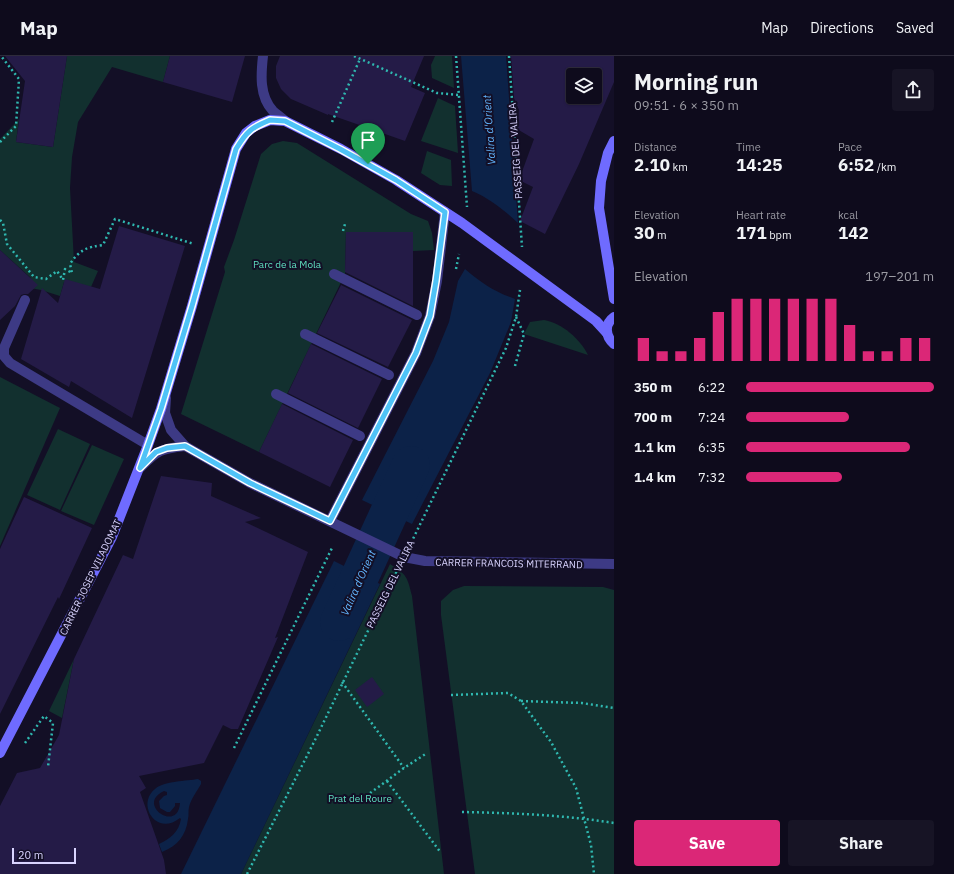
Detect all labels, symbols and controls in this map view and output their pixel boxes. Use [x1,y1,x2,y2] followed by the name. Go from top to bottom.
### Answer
[20,16,58,40] text: Map
[761,19,788,37] text: Map
[810,19,874,37] text: Directions
[896,19,934,37] text: Saved
[634,67,758,96] text: Morning run
[566,68,602,104] map controls
[566,68,602,104] button: layers
[892,69,934,111] button: share
[480,94,498,165] water label: Valira d'Orient
[634,97,739,114] text: 09:51 · 6 × 350 m
[506,102,525,200] street label: PASSEIG DEL VALIRA
[351,123,385,164] pin
[357,129,379,151] icon: arrive
[634,140,677,154] text: Distance
[736,140,761,154] text: Time
[838,140,862,154] text: Pace
[634,154,670,176] text: 2.10
[736,154,782,176] text: 14:25
[838,154,874,176] text: 6:52
[670,160,688,174] text: km
[874,160,896,174] text: /km
[634,208,680,222] text: Elevation
[736,208,786,222] text: Heart rate
[838,208,858,222] text: kcal
[634,222,654,244] text: 30
[736,222,767,244] text: 171
[838,222,869,244] text: 142
[654,228,667,242] text: m
[767,228,792,242] text: bpm
[253,258,322,271] park label: Parc de la Mola
[634,268,688,285] text: Elevation
[865,268,934,285] text: 197–201 m
[634,379,672,396] text: 350 m
[698,379,725,396] text: 6:22
[634,409,672,426] text: 700 m
[698,409,725,426] text: 7:24
[634,439,676,456] text: 1.1 km
[698,439,725,456] text: 6:35
[634,469,676,486] text: 1.4 km
[698,469,725,486] text: 7:32
[57,517,124,637] street label: CARRER JOSEP VILADOMAT
[363,537,418,630] street label: PASSEIG DEL VALIRA
[337,548,379,618] water label: Valira d'Orient
[435,556,583,571] street label: CARRER FRANCOIS MITERRAND
[328,792,392,805] park label: Prat del Roure
[634,820,780,866] button: Save
[788,820,934,866] button: Share
[12,846,76,865] scale bar
[18,848,43,862] text: 20 m

